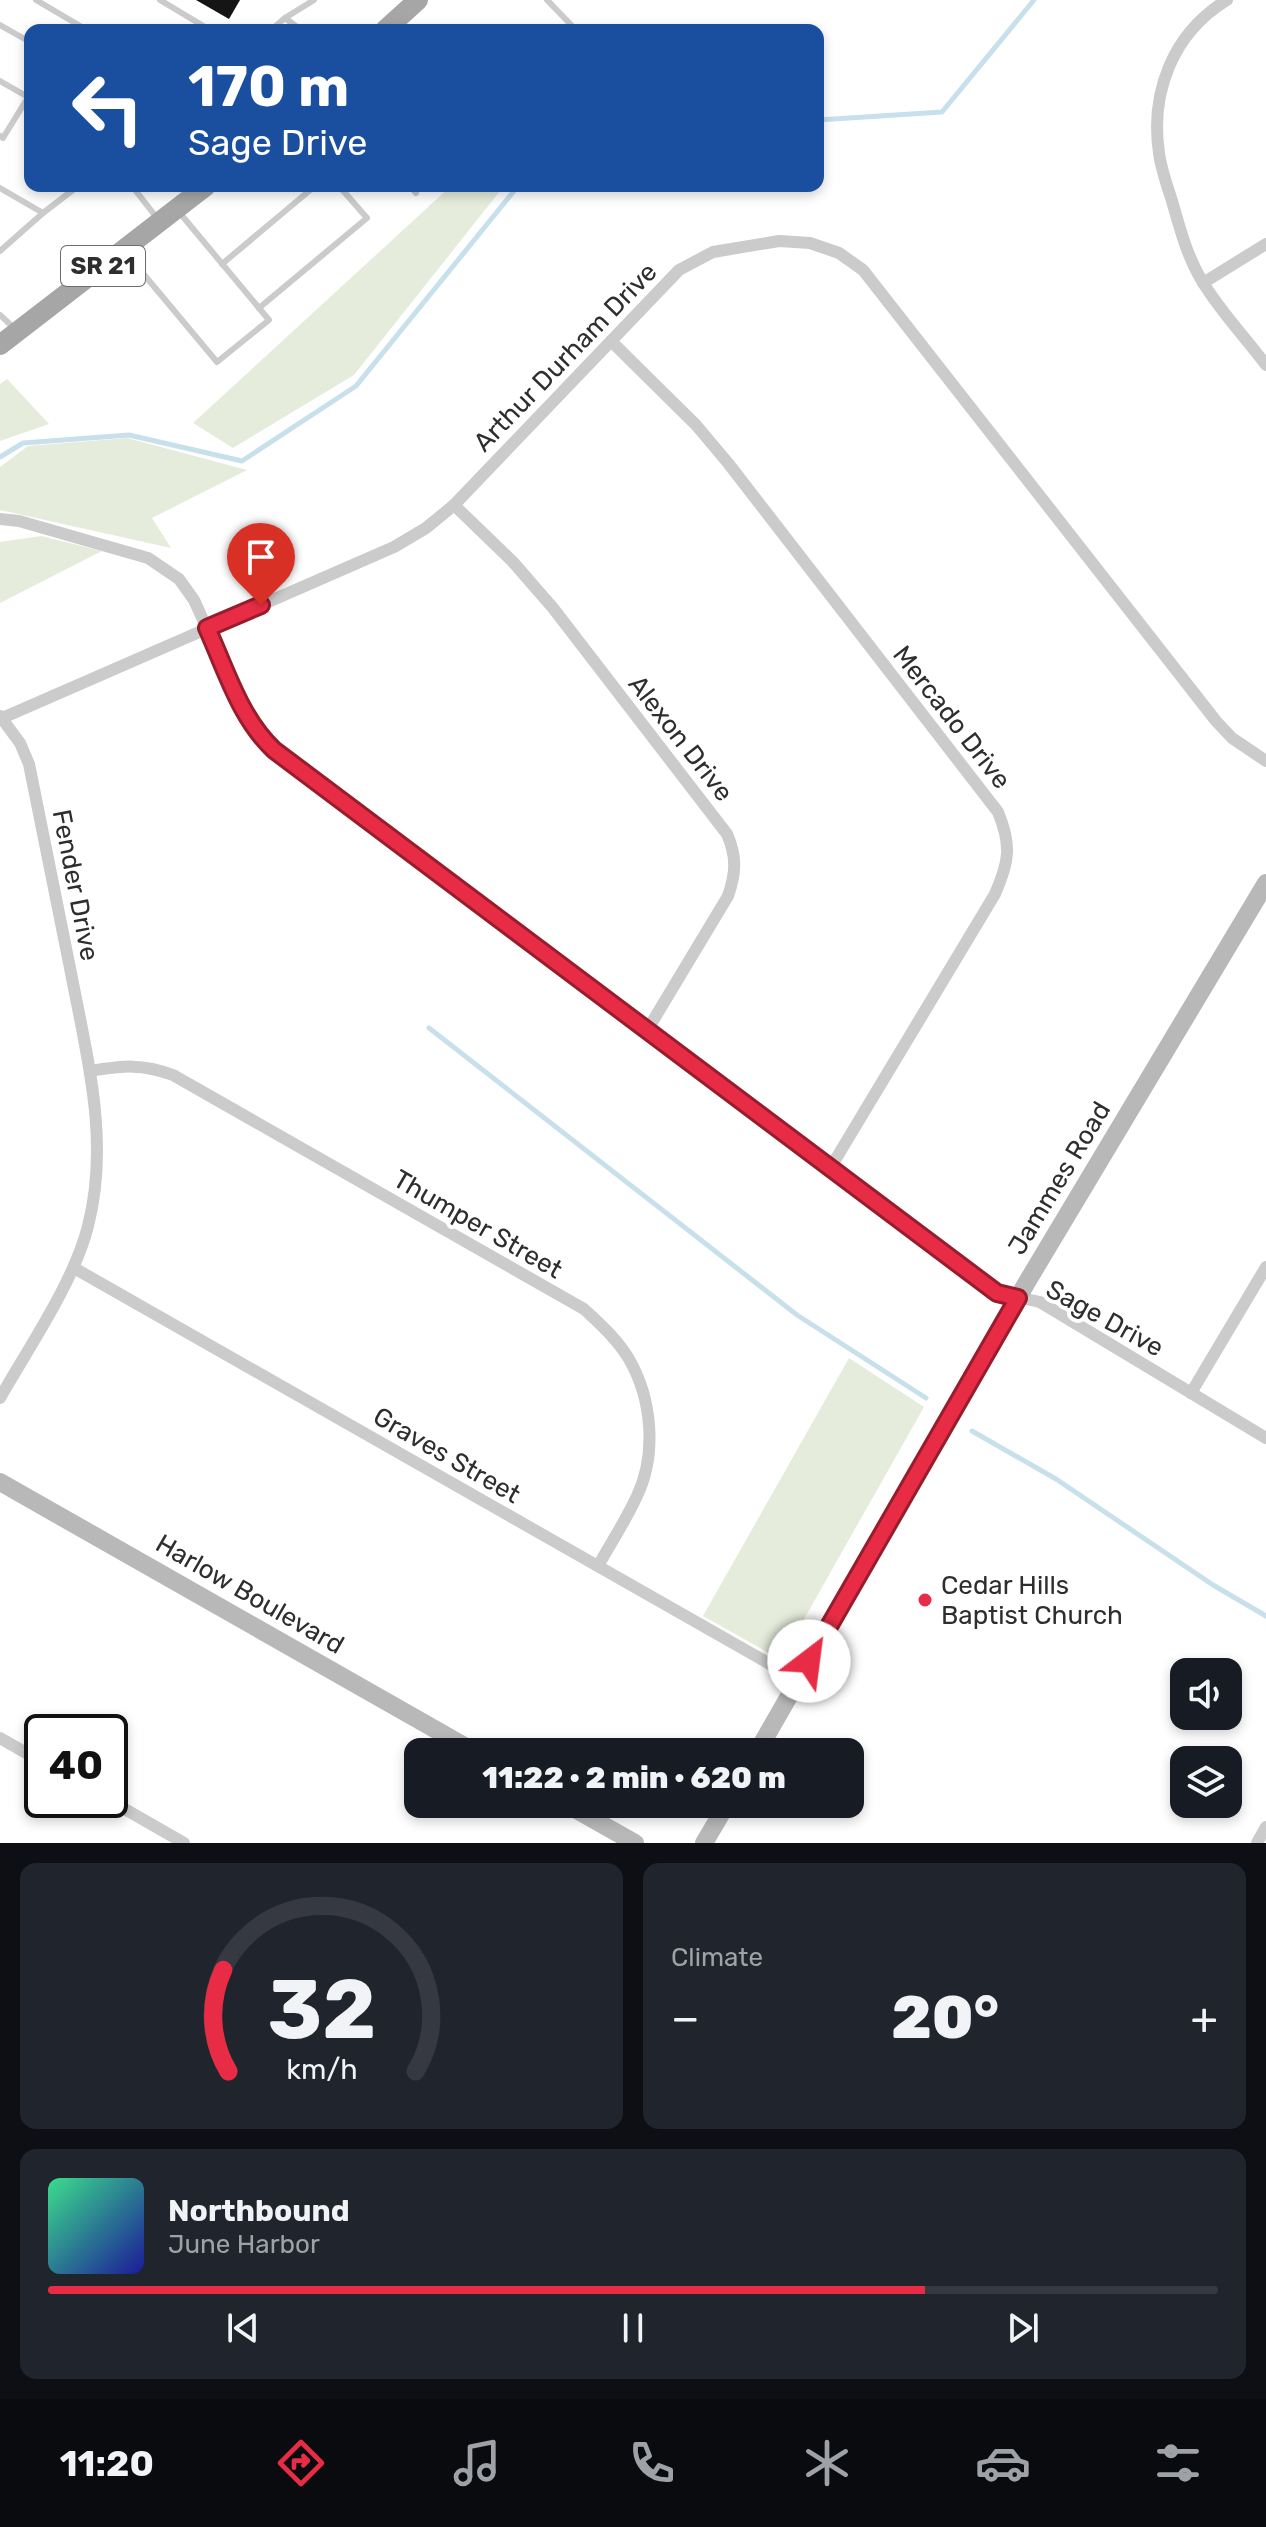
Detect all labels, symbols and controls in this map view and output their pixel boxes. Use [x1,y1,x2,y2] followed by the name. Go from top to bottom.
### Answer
[188,54,349,120] text: 170 m
[56,56,160,160] icon: left
[188,121,367,164] text: Sage Drive
[61,246,145,286] road number: SR 21
[467,257,663,458] street label: Arthur Durham Drive
[227,523,295,605] pin
[239,535,283,579] icon: arrive
[886,640,1017,795] street label: Mercado Drive
[622,669,739,807] street label: Alexon Drive
[46,807,105,963] street label: Fender Drive
[1002,1096,1117,1260] street label: Jammes Road
[388,1164,568,1285] street label: Thumper Street
[1041,1273,1169,1363] street label: Sage Drive
[368,1401,526,1510] street label: Graves Street
[150,1528,349,1661] street label: Harlow Boulevard
[941,1570,1123,1631] place label: Cedar Hills Baptist Church
[916,1591,934,1609] marker: Cedar Hills Baptist Church
[767,1619,851,1703] position arrow
[1170,1658,1242,1818] map controls
[1170,1658,1242,1730] button: sound
[24,1714,128,1818] speed limit sign: 40
[1170,1746,1242,1818] button: layers
[482,1760,786,1796] text: 11:22 · 2 min · 620 m
[671,1942,763,1973] text: Climate
[267,1960,376,2059] text: 32
[891,1982,999,2053] text: 20°
[671,1992,700,2044] text: −
[1191,1992,1218,2044] text: +
[286,2052,357,2086] text: km/h
[168,2193,350,2229] text: Northbound
[168,2229,320,2260] text: June Harbor
[221,2306,265,2350] icon: previous
[611,2306,655,2350] icon: pause
[1001,2306,1045,2350] icon: next
[273,2435,329,2491] icon: directions
[449,2435,505,2491] icon: music
[624,2435,680,2491] icon: phone
[799,2435,855,2491] icon: climate
[975,2435,1031,2491] icon: car
[1150,2435,1206,2491] icon: filters
[60,2442,154,2485] text: 11:20

